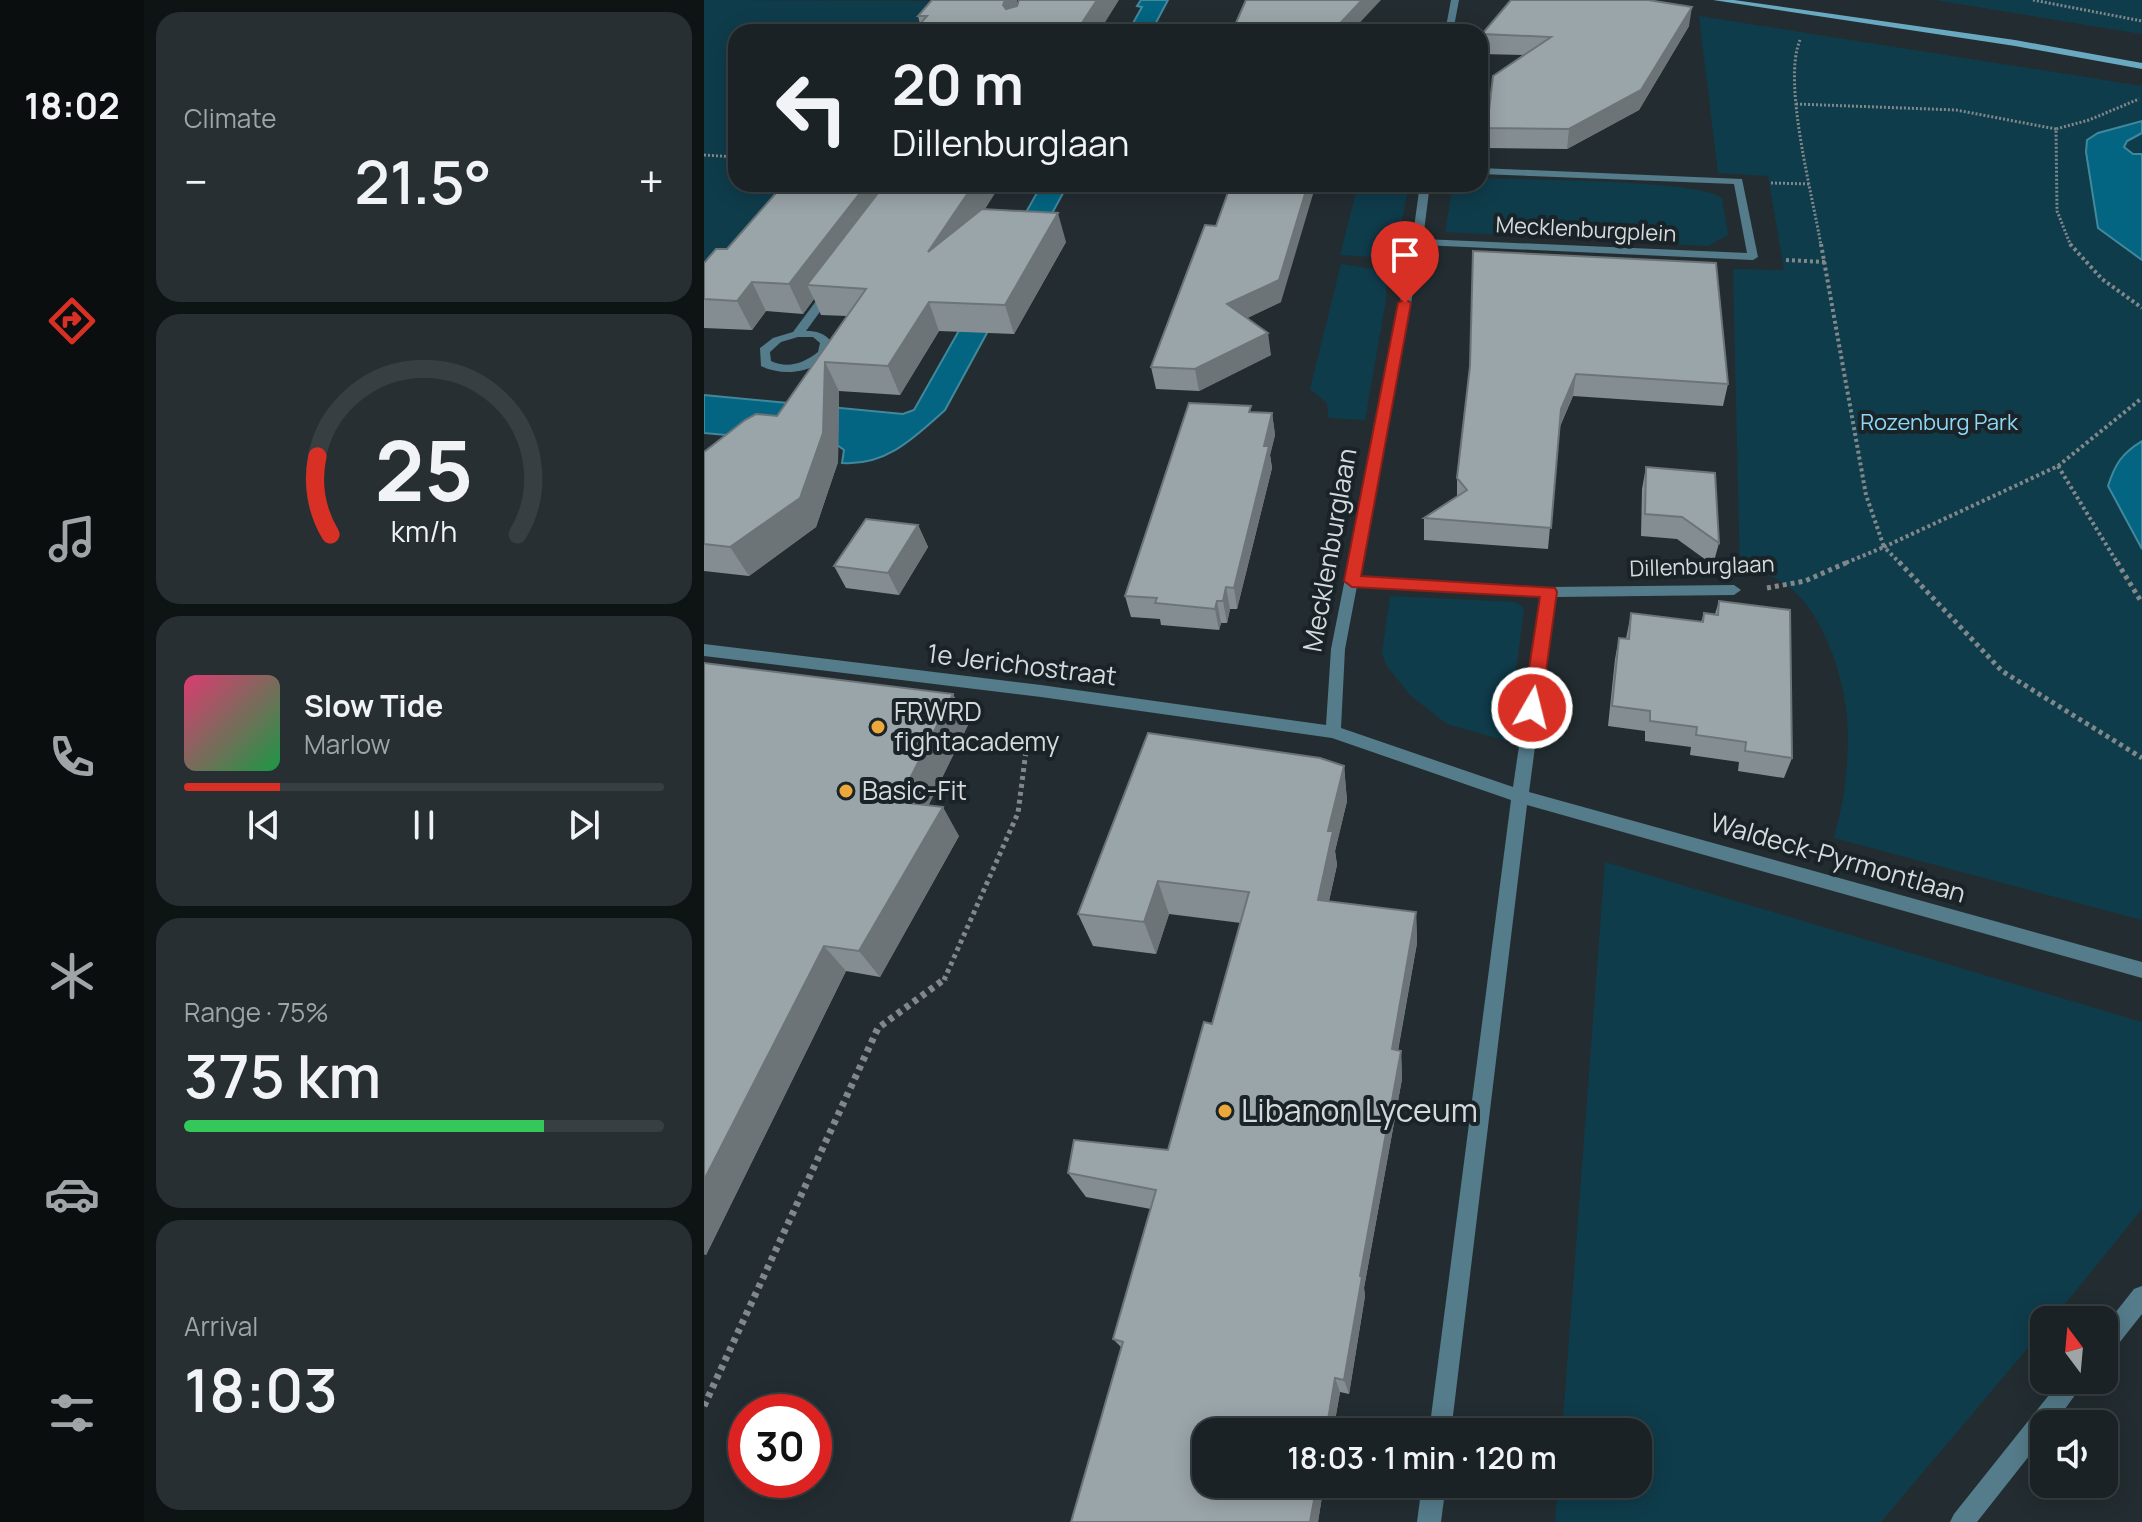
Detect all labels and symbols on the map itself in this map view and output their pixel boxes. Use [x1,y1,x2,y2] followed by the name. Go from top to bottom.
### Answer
[1495,209,1677,249] street label: Mecklenburgplein
[1371,221,1439,303] pin
[1860,407,2019,437] park label: Rozenburg Park
[1293,445,1365,654] street label: Mecklenburglaan
[1629,548,1775,584] street label: Dillenburglaan
[925,635,1119,693] street label: 1e Jerichostraat
[1490,666,1574,750] position arrow
[894,693,1060,759] place label: FRWRD fightacademy
[869,718,887,736] marker: FRWRD fightacademy
[862,772,967,808] place label: Basic-Fit
[837,782,855,800] marker: Basic-Fit
[1706,803,1970,911] street label: Waldeck-Pyrmontlaan
[1241,1088,1478,1132] place label: Libanon Lyceum
[1216,1102,1234,1120] marker: Libanon Lyceum
[2030,1306,2118,1394] north arrow
[728,1394,832,1498] speed limit sign: 30

